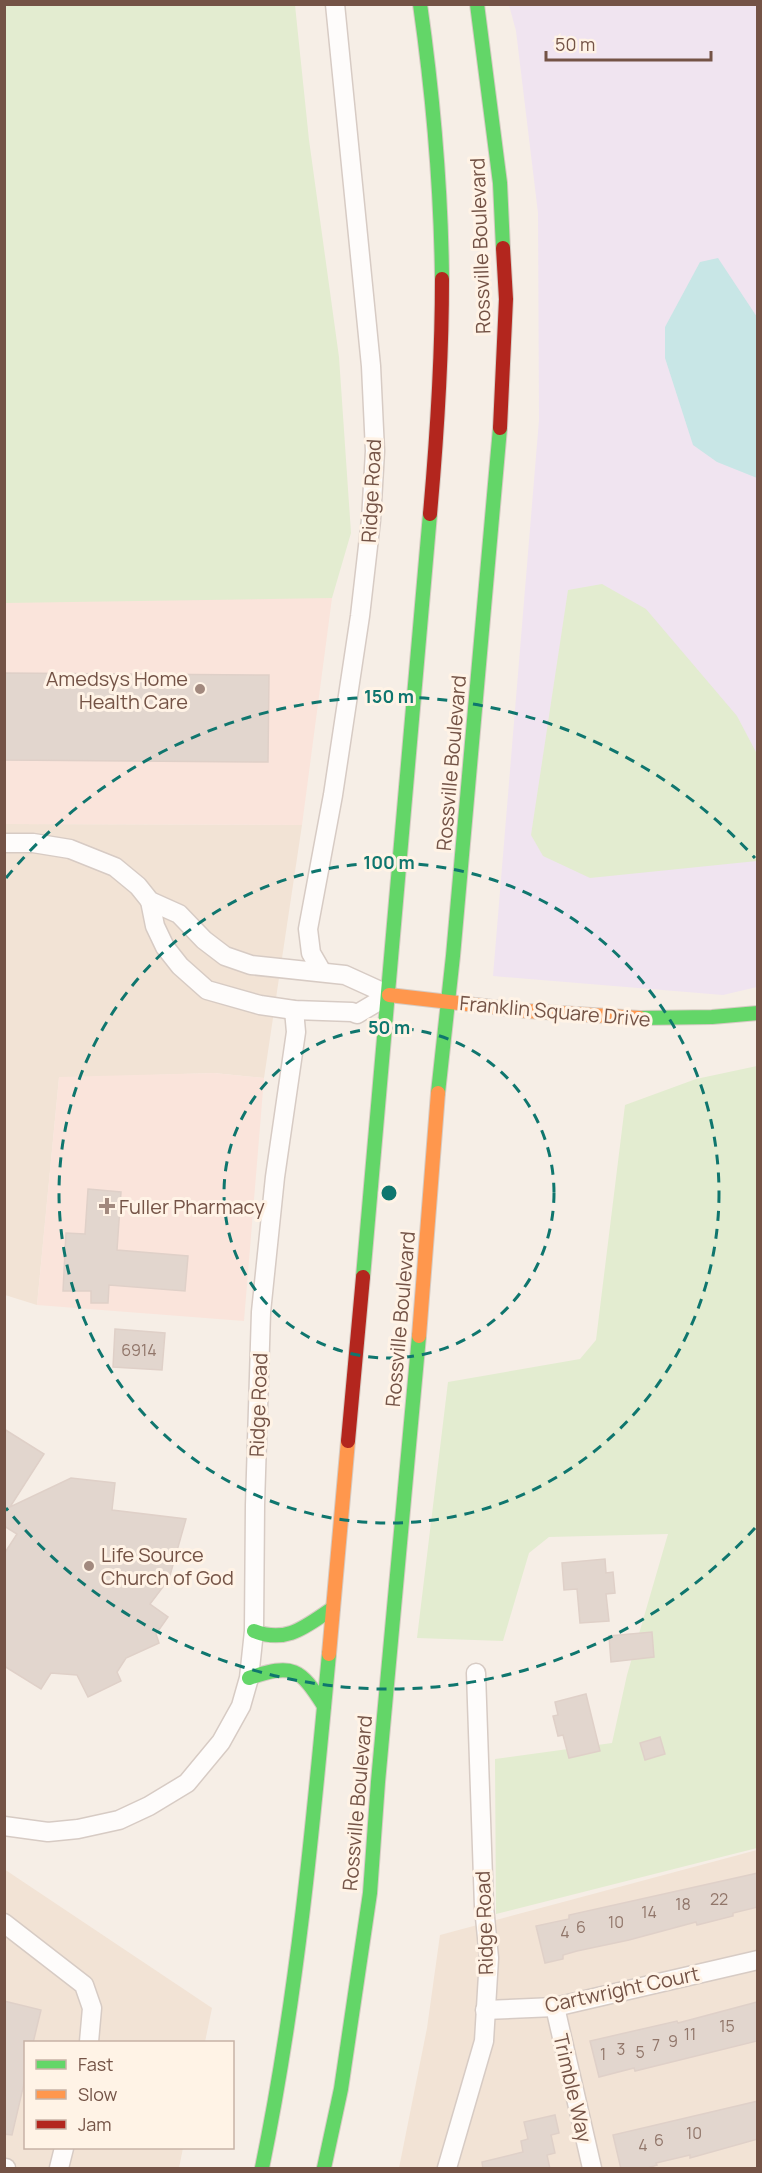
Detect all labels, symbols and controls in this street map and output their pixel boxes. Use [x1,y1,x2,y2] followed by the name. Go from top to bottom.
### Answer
[546,24,711,62] scale bar
[555,32,595,56] text: 50 m
[463,157,497,335] street label: Rossville Boulevard
[355,438,387,544] street label: Ridge Road
[46,665,188,715] place label: Amedsys Home Health Care
[430,674,472,852] street label: Rossville Boulevard
[193,682,207,696] marker: Amedsys Home Health Care
[364,684,414,708] text: 150 m
[363,850,415,874] text: 100 m
[458,989,652,1033] street label: Franklin Square Drive
[368,1015,410,1039] text: 50 m
[379,1183,399,1203] centre of rings
[119,1193,265,1220] place label: Fuller Pharmacy
[100,1199,114,1213] marker: Fuller Pharmacy
[379,1230,421,1408] street label: Rossville Boulevard
[121,1339,157,1361] house number: 6914
[243,1353,273,1457] street label: Ridge Road
[101,1541,234,1591] place label: Life Source Church of God
[82,1559,96,1573] marker: Life Source Church of God
[336,1714,378,1892] street label: Rossville Boulevard
[469,1871,499,1975] street label: Ridge Road
[710,1888,728,1910] house number: 22
[675,1893,691,1915] house number: 18
[641,1901,657,1923] house number: 14
[608,1911,624,1933] house number: 10
[576,1916,586,1938] house number: 6
[560,1921,570,1943] house number: 4
[542,1959,702,2019] street label: Cartwright Court
[719,2015,735,2037] house number: 15
[684,2023,696,2045] house number: 11
[668,2030,678,2052] house number: 9
[547,2031,599,2145] street label: Trimble Way
[652,2034,660,2056] house number: 7
[617,2038,625,2060] house number: 3
[24,2041,234,2149] legend
[635,2041,645,2063] house number: 5
[600,2043,606,2065] house number: 1
[78,2052,113,2076] text: Fast
[78,2082,118,2106] text: Slow
[78,2112,112,2136] text: Jam
[686,2122,702,2144] house number: 10
[654,2129,664,2151] house number: 6
[638,2134,648,2156] house number: 4

